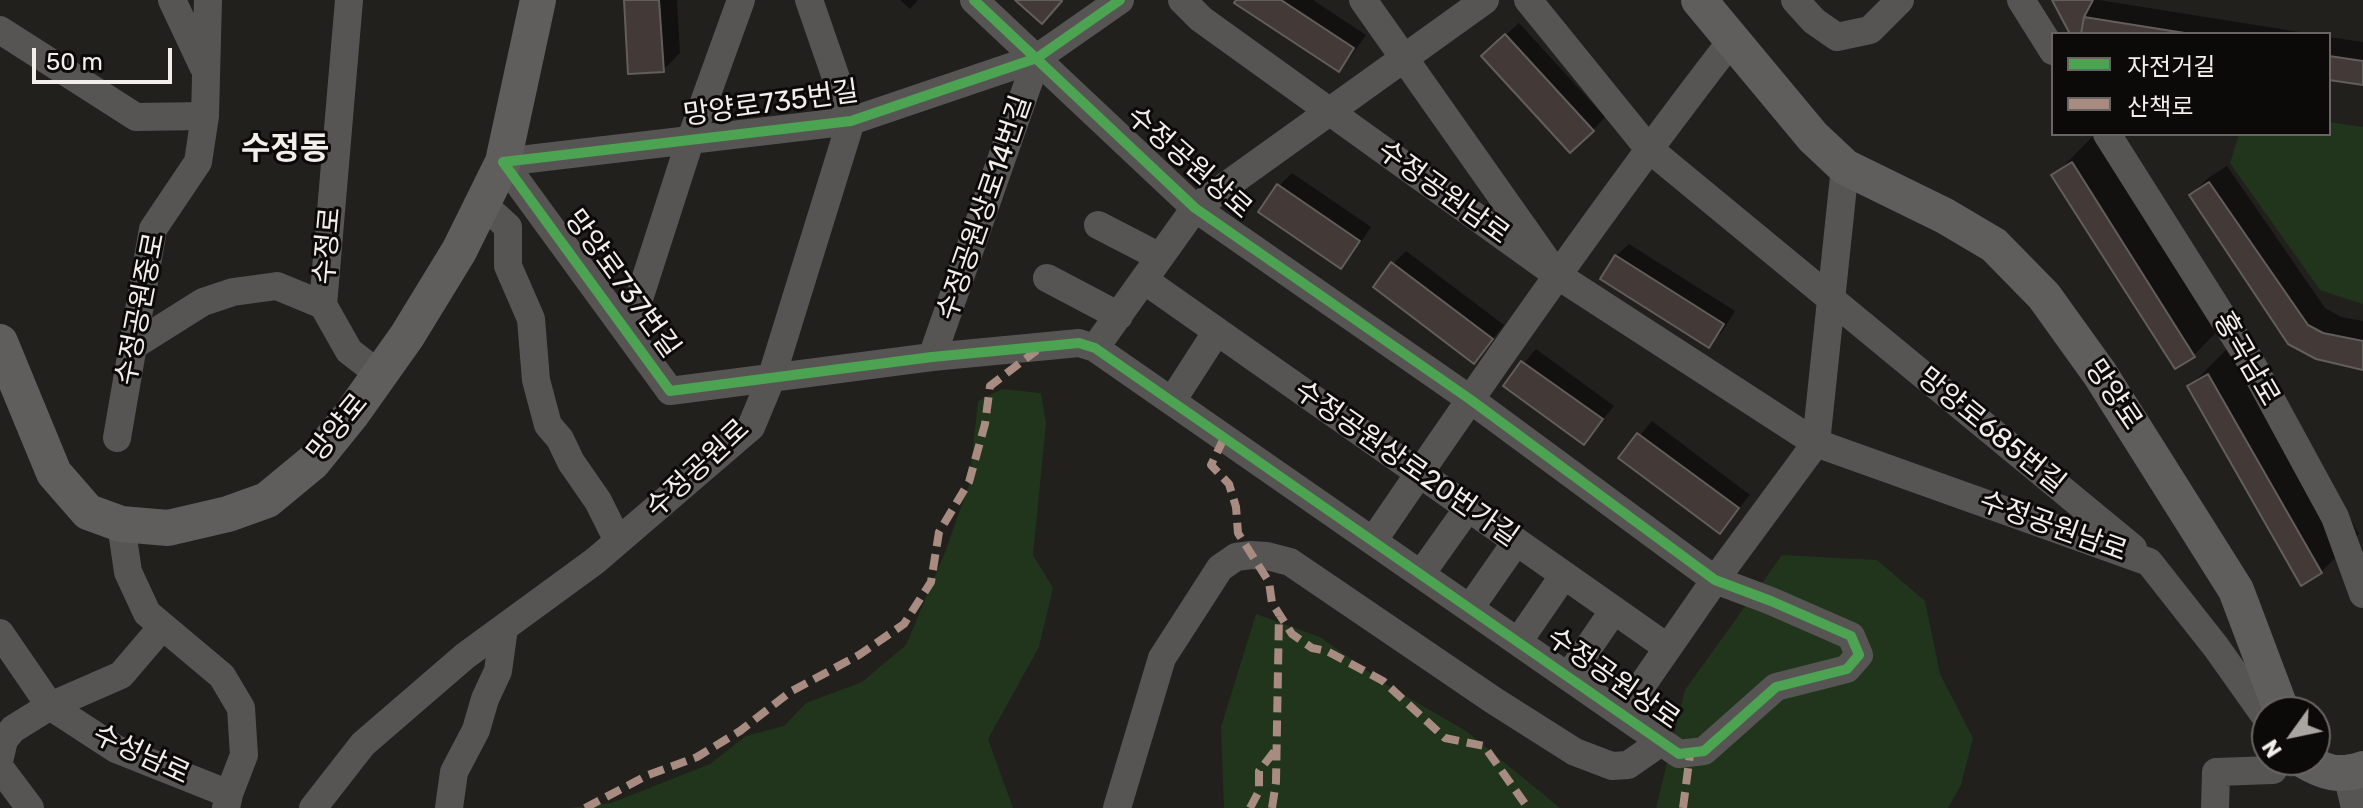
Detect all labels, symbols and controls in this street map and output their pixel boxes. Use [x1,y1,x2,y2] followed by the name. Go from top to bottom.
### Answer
[36,32,176,82] scale bar
[2051,32,2331,136] legend
[46,48,103,76] text: 50 m
[2127,53,2215,81] text: 자전거길
[681,75,861,133] street label: 망양로735번길
[931,91,1039,325] street label: 수정공원상로14번길
[2127,93,2193,121] text: 산책로
[1120,100,1258,226] street label: 수정공원상로
[241,131,329,169] district label: 수정동
[1371,134,1515,252] street label: 수정공원남로
[557,204,687,364] street label: 망양로737번길
[308,206,348,286] street label: 수정로
[110,230,172,388] street label: 수정공원중로
[2206,306,2286,412] street label: 홍곡남로
[2077,354,2149,436] street label: 망양로
[1910,361,2072,501] street label: 망양로685번길
[1287,374,1525,554] street label: 수정공원상로20번가길
[301,387,375,469] street label: 망양로
[639,413,757,525] street label: 수정공원로
[1975,485,2131,569] street label: 수정공원남로
[1540,621,1686,737] street label: 수정공원상로
[2251,696,2331,776] north arrow
[87,718,195,792] street label: 수성남로
[2257,734,2288,762] text: N

